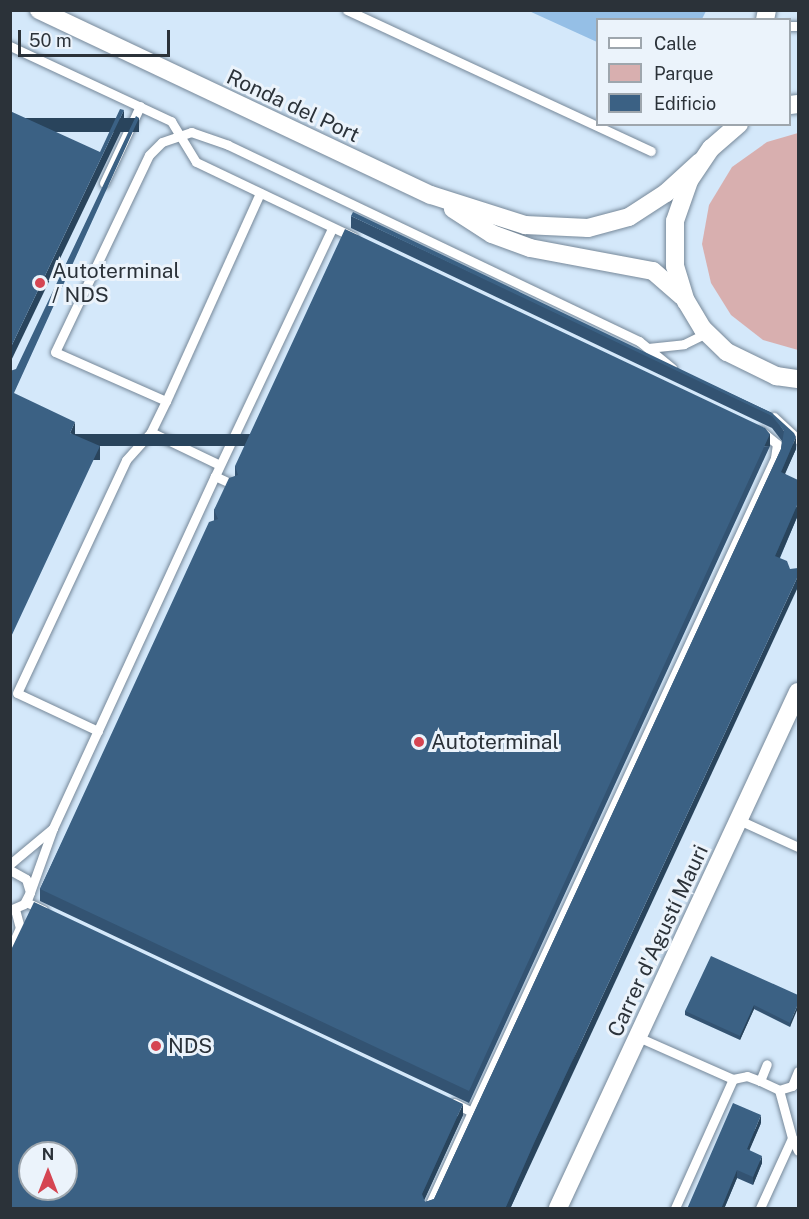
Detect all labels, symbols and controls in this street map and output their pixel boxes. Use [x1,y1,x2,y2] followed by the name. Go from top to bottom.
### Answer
[21,18,172,56] scale bar
[596,18,791,126] legend
[29,30,72,51] text: 50 m
[654,33,697,54] text: Calle
[654,63,714,84] text: Parque
[222,64,364,148] street label: Ronda del Port
[654,93,716,114] text: Edificio
[52,258,180,308] place label: Autoterminal / NDS
[33,276,47,290] marker: Autoterminal / NDS
[431,729,559,755] place label: Autoterminal
[412,735,426,749] marker: Autoterminal
[602,841,714,1041] street label: Carrer d'Agustí Mauri
[168,1033,212,1059] place label: NDS
[149,1039,163,1053] marker: NDS
[18,1141,78,1201] north arrow
[42,1145,54,1164] text: N

